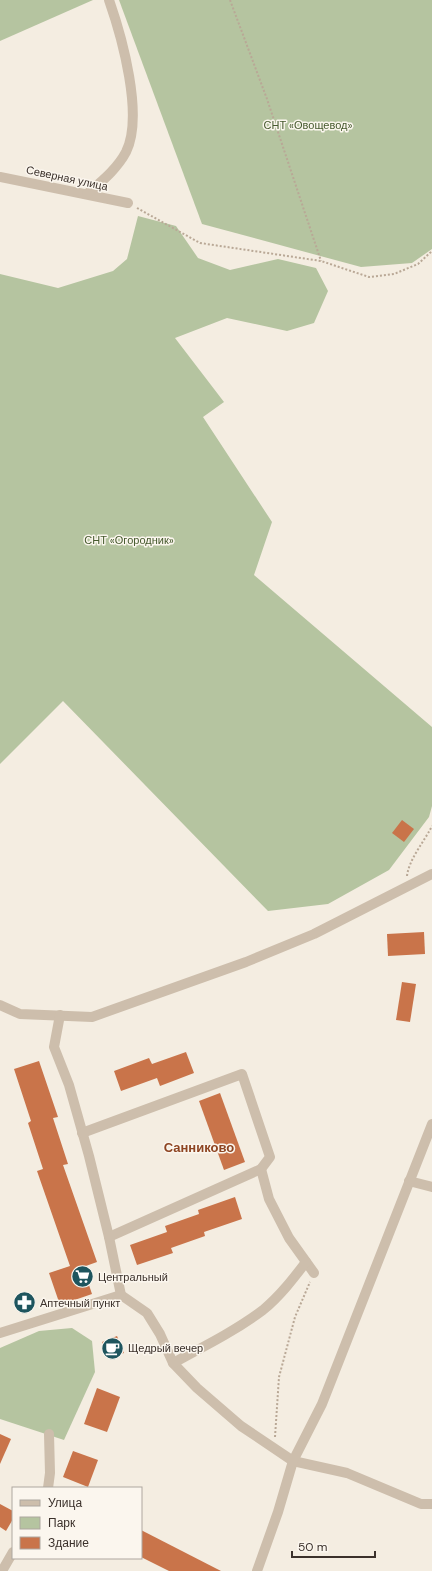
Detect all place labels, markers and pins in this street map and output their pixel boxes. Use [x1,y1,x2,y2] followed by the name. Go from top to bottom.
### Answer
[70,1264,96,1290] supermarket icon: Центральный
[98,1270,168,1284] place label: Центральный
[12,1290,38,1316] pharmacy icon: Аптечный пункт
[40,1296,120,1310] place label: Аптечный пункт
[100,1335,126,1361] cafe icon: Щедрый вечер
[128,1341,203,1355] place label: Щедрый вечер

